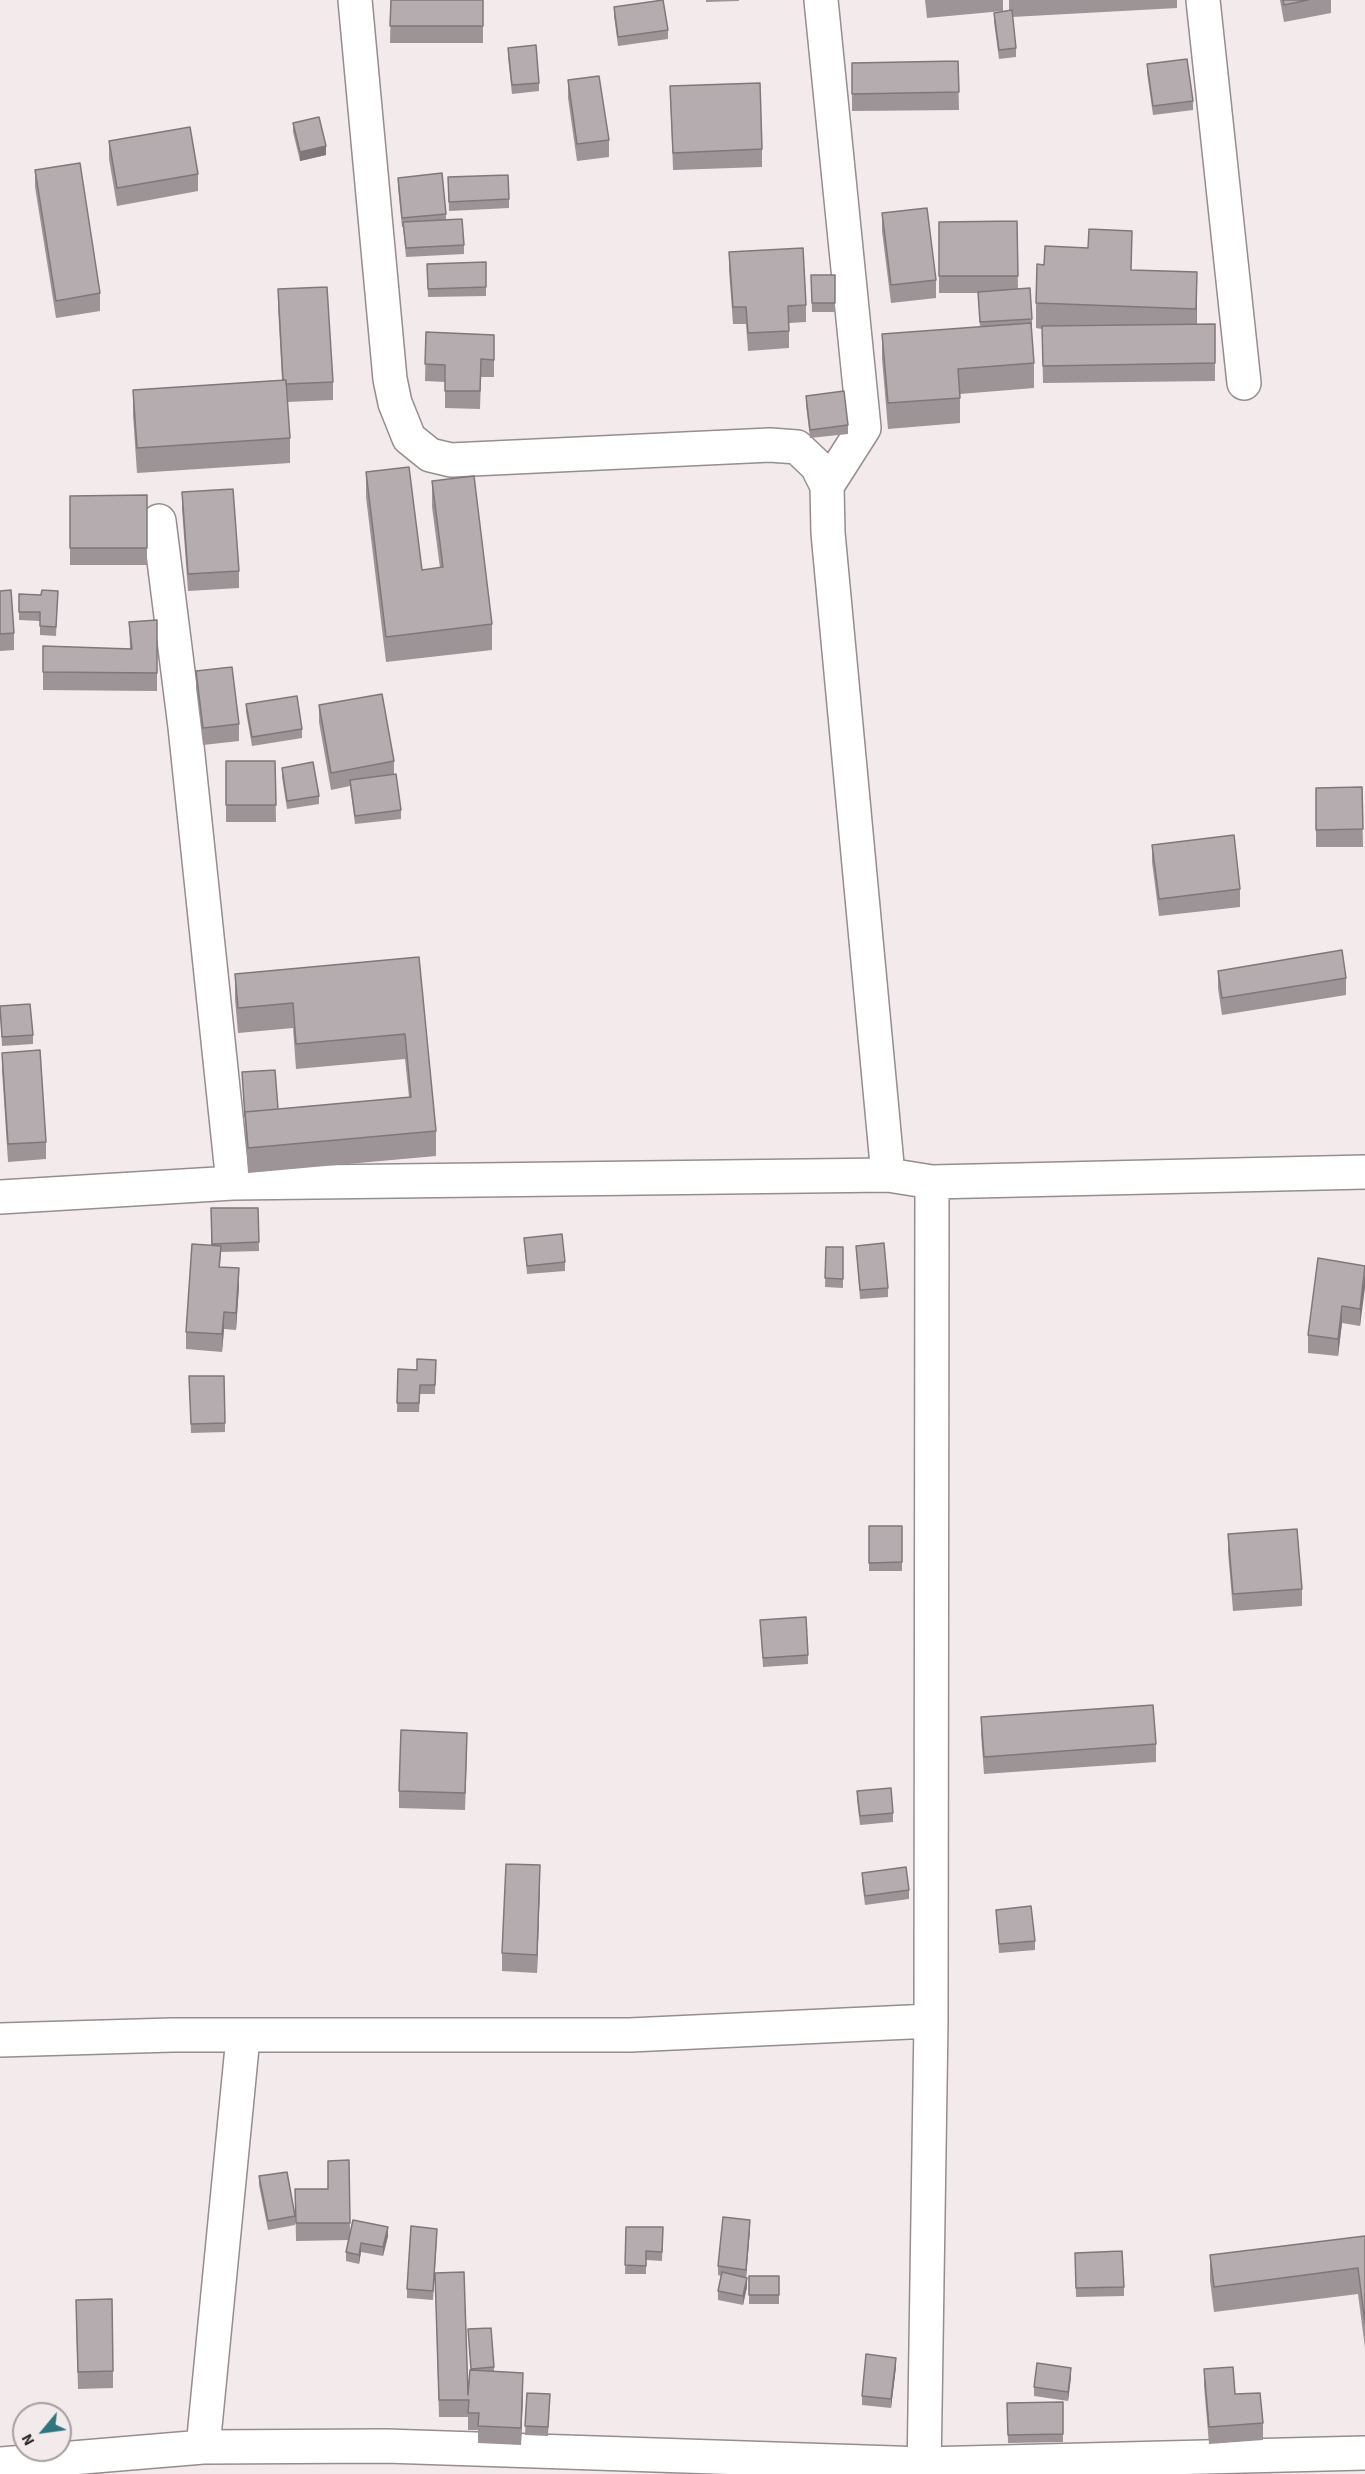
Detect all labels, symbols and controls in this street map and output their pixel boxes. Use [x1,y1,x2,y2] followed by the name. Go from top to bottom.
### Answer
[12,2402,72,2462] north arrow
[16,2430,40,2450] text: N

